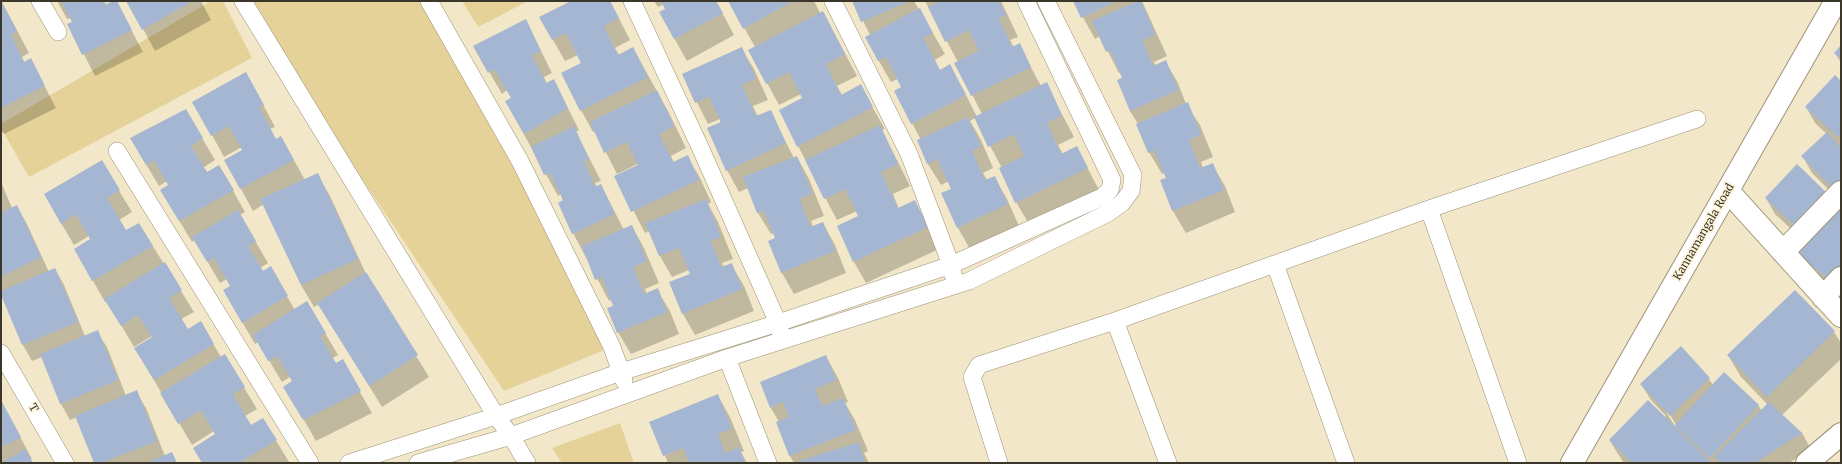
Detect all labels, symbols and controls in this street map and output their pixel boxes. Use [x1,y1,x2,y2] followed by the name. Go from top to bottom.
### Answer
[1671,181,1737,283] street label: Kannamangala Road
[25,401,41,415] street label: T

